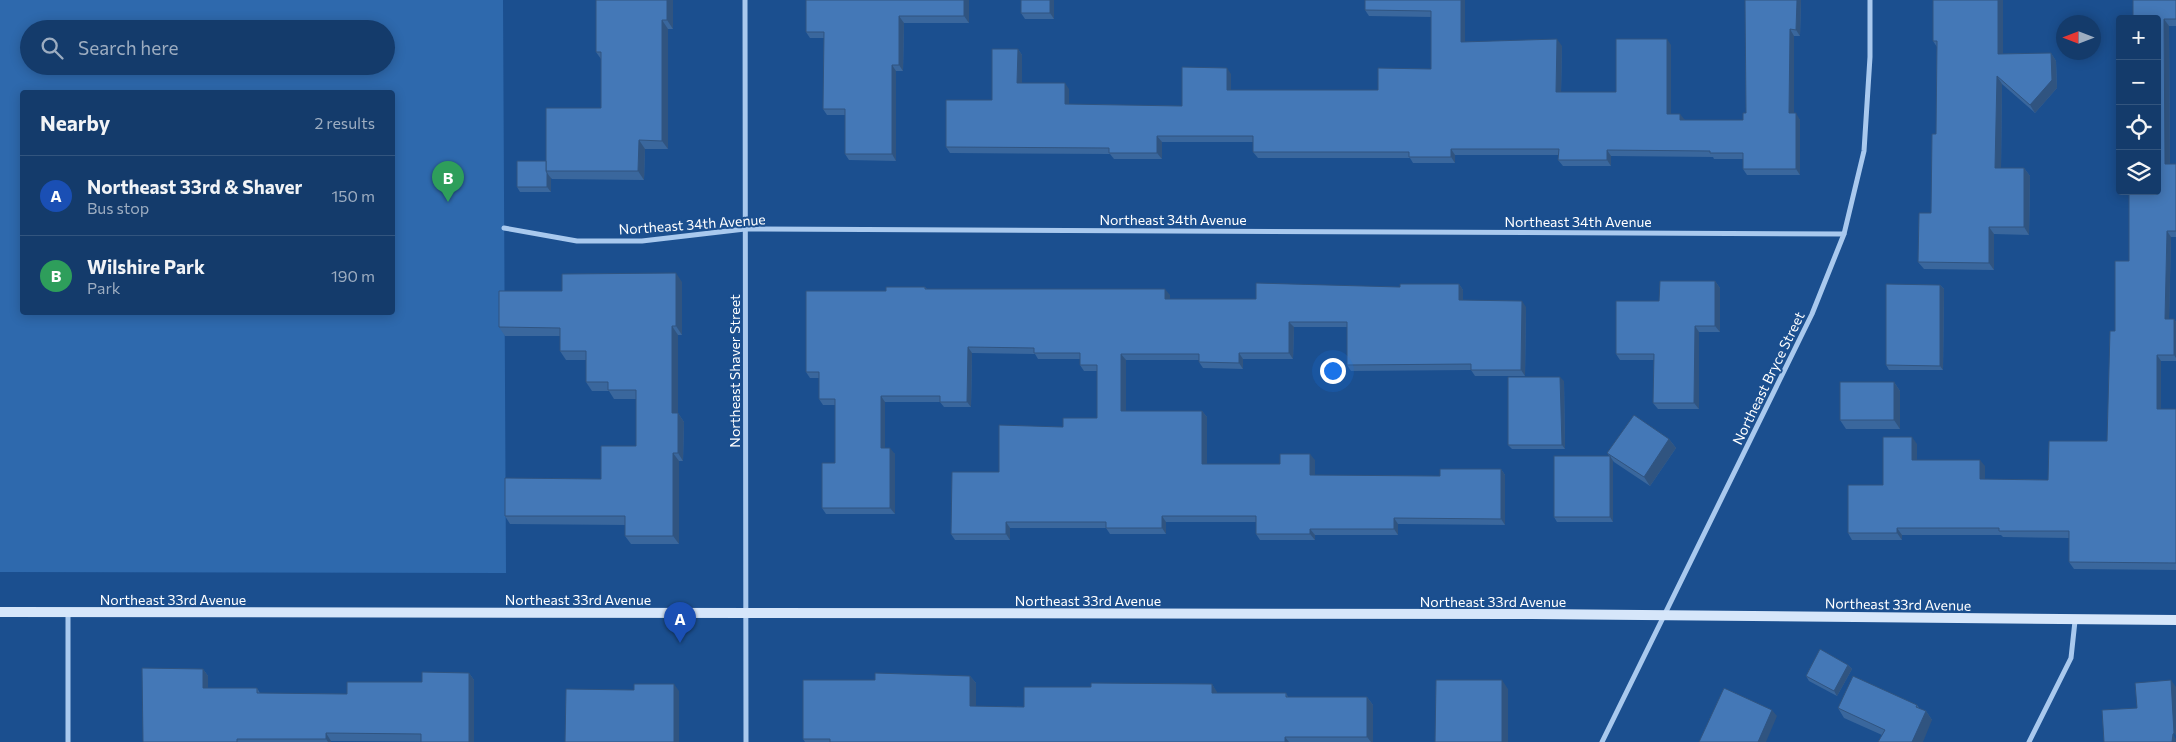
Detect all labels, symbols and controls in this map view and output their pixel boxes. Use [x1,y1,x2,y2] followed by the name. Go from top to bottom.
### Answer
[2056,15,2101,60] north arrow
[2116,15,2161,195] map controls
[2116,15,2161,60] button: +
[20,20,395,75] search box
[38,34,66,62] icon: search
[78,36,178,59] text: Search here
[2116,60,2161,105] button: −
[2116,105,2161,150] button: locate
[40,110,110,135] text: Nearby
[314,113,375,132] text: 2 results
[2116,150,2161,195] button: layers
[432,161,464,202] pin: B
[87,175,302,198] text: Northeast 33rd & Shaver
[50,186,62,205] text: A
[332,186,375,205] text: 150 m
[87,198,149,217] text: Bus stop
[618,210,766,238] street label: Northeast 34th Avenue
[1099,211,1247,228] street label: Northeast 34th Avenue
[1504,213,1652,230] street label: Northeast 34th Avenue
[87,255,205,278] text: Wilshire Park
[51,266,61,285] text: B
[331,266,375,285] text: 190 m
[87,278,120,297] text: Park
[726,294,743,448] street label: Northeast Shaver Street
[1728,308,1808,447] street label: Northeast Bryce Street
[1320,358,1346,384] your location
[100,591,246,608] street label: Northeast 33rd Avenue
[505,591,651,608] street label: Northeast 33rd Avenue
[1015,592,1161,609] street label: Northeast 33rd Avenue
[1420,593,1566,610] street label: Northeast 33rd Avenue
[1825,594,1971,614] street label: Northeast 33rd Avenue
[664,602,696,643] pin: A

